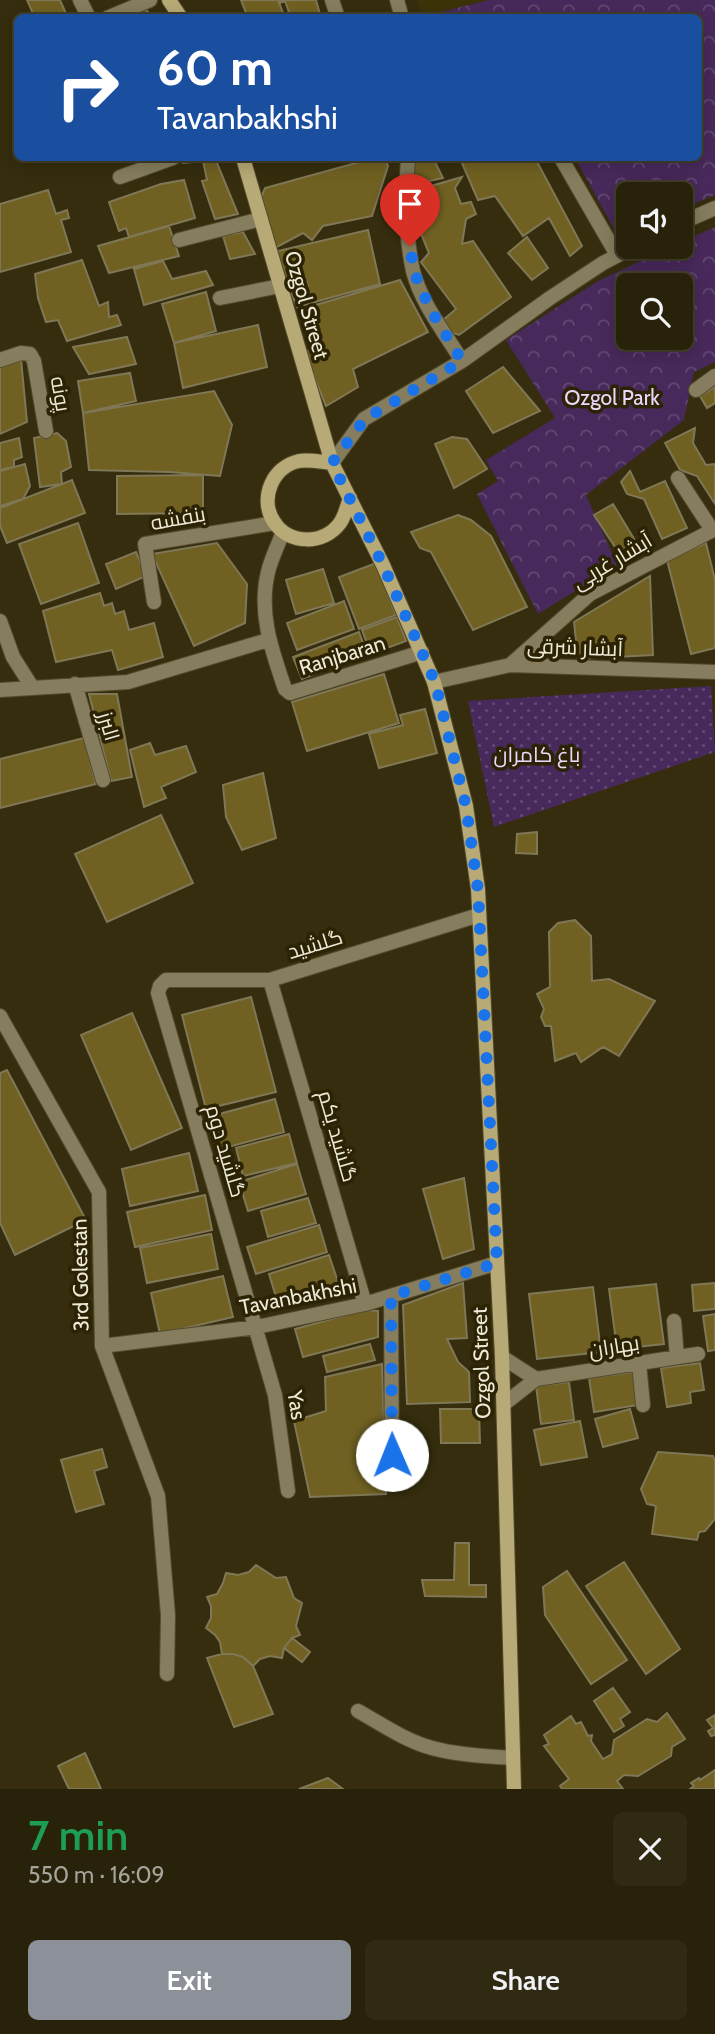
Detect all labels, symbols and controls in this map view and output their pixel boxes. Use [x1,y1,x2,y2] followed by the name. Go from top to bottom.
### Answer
[157,38,273,97] text: 60 m
[42,42,133,133] icon: right
[157,98,338,137] text: Tavanbakhshi
[380,174,440,246] pin
[616,182,693,350] map controls
[616,182,693,259] button: sound
[391,185,429,223] icon: arrive
[280,248,334,362] street label: Ozgol Street
[616,273,693,350] button: search
[44,374,76,414] street label: پونه
[564,385,660,410] park label: Ozgol Park
[149,501,207,535] street label: بنفشه
[568,527,657,595] street label: آبشار غربی
[296,630,388,681] street label: Ranjbaran
[526,633,624,662] street label: آبشار شرقی
[93,707,125,744] street label: البرز
[494,742,580,769] park label: باغ کامران
[285,924,345,964] street label: گلشید
[311,1087,363,1185] street label: گلشيد يكم
[199,1102,251,1201] street label: گلشيد دوم
[67,1218,93,1332] street label: 3rd Golestan
[237,1272,359,1320] street label: Tavanbakhshi
[467,1307,495,1419] street label: Ozgol Street
[587,1330,641,1363] street label: بهاران
[282,1388,312,1422] street label: Yas
[355,1418,429,1492] position arrow
[28,1809,128,1861] text: 7 min
[613,1812,687,1886] button: close
[28,1861,165,1889] text: 550 m · 16:09
[28,1940,351,2020] button: Exit
[365,1940,687,2020] button: Share

